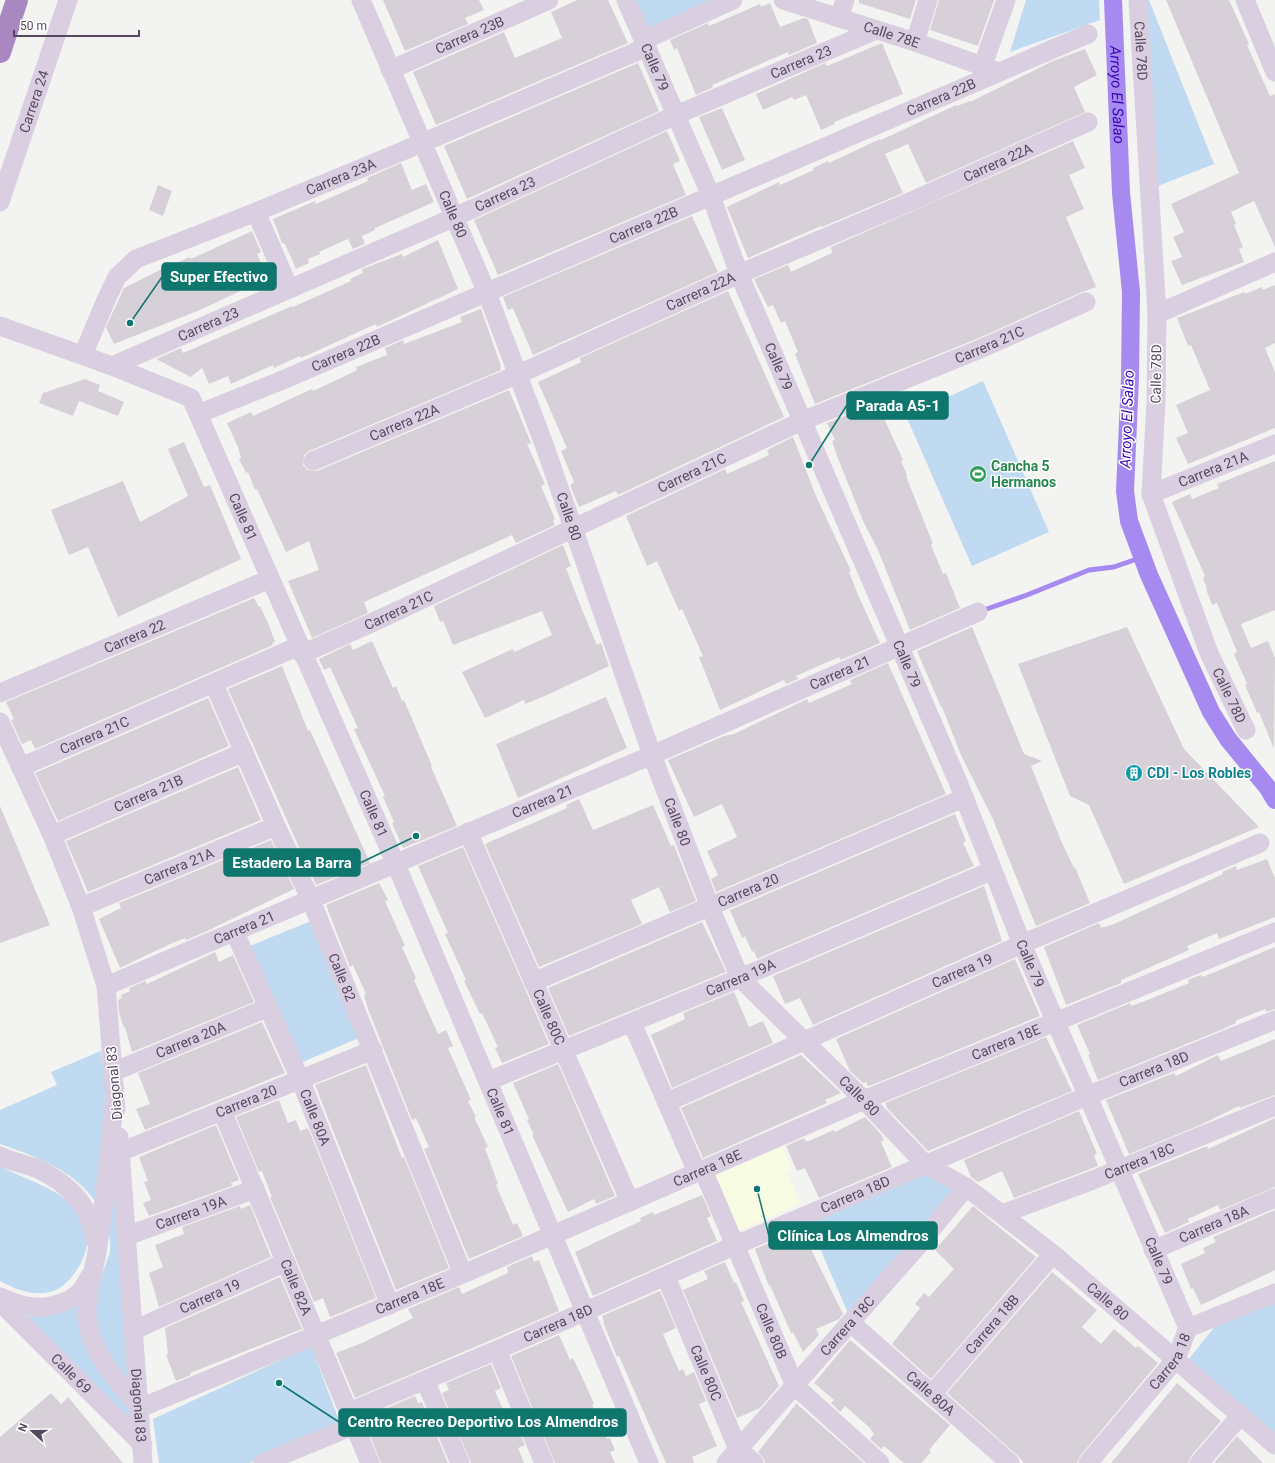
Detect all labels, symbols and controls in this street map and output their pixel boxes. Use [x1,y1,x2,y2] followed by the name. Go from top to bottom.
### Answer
[14,12,139,38] scale bar
[433,13,507,57] street label: Carrera 23B
[861,18,922,51] street label: Calle 78E
[20,19,47,33] text: 50 m
[1131,21,1151,81] street label: Calle 78D
[638,41,672,93] street label: Calle 79
[768,42,834,82] street label: Carrera 23
[1106,45,1128,144] water label: Arroyo El Salao
[16,68,52,135] street label: Carrera 24
[904,75,978,119] street label: Carrera 22B
[961,140,1035,185] street label: Carrera 22A
[304,155,378,198] street label: Carrera 23A
[472,173,538,215] street label: Carrera 23
[436,188,470,240] street label: Calle 80
[607,203,681,247] street label: Carrera 22B
[162,263,276,290] callout: Super Efectivo
[170,268,268,286] text: Super Efectivo
[663,269,738,314] street label: Carrera 22A
[175,304,241,344] street label: Carrera 23
[952,323,1027,367] street label: Carrera 21C
[309,331,383,375] street label: Carrera 22B
[761,340,796,393] street label: Calle 79
[1147,344,1165,404] street label: Calle 78D
[1116,370,1138,469] water label: Arroyo El Salao
[847,392,948,419] callout: Parada A5-1
[856,397,940,415] text: Parada A5-1
[367,401,441,444] street label: Carrera 22A
[1176,448,1250,490] street label: Carrera 21A
[655,450,729,496] street label: Carrera 21C
[991,458,1056,490] place label: Cancha 5 Hermanos
[968,464,988,484] sports icon: Cancha 5 Hermanos
[553,490,585,543] street label: Calle 80
[226,491,261,543] street label: Calle 81
[362,587,435,633] street label: Carrera 21C
[101,616,168,656] street label: Carrera 22
[890,638,924,690] street label: Calle 79
[807,652,873,693] street label: Carrera 21
[1209,665,1249,726] street label: Calle 78D
[57,713,131,757] street label: Carrera 21C
[1124,763,1144,783] building icon: CDI - Los Robles
[1147,765,1251,781] place label: CDI - Los Robles
[111,771,185,815] street label: Carrera 21B
[510,781,576,821] street label: Carrera 21
[356,787,391,840] street label: Calle 81
[661,795,694,848] street label: Calle 80
[142,845,216,888] street label: Carrera 21A
[224,849,360,876] callout: Estadero La Barra
[232,854,352,872] text: Estadero La Barra
[715,870,781,910] street label: Carrera 20
[211,908,277,948] street label: Carrera 21
[1013,937,1048,990] street label: Calle 79
[929,950,995,991] street label: Carrera 19
[325,951,359,1004] street label: Calle 82
[703,956,778,999] street label: Carrera 19A
[530,987,568,1047] street label: Calle 80C
[153,1018,228,1061] street label: Carrera 20A
[969,1021,1043,1063] street label: Carrera 18E
[103,1045,125,1121] street label: Diagonal 83
[1117,1048,1191,1090] street label: Carrera 18D
[836,1072,883,1119] street label: Calle 80
[213,1082,279,1121] street label: Carrera 20
[483,1085,518,1138] street label: Calle 81
[297,1087,334,1148] street label: Calle 80A
[1102,1140,1176,1183] street label: Carrera 18C
[671,1146,744,1190] street label: Carrera 18E
[818,1173,892,1216] street label: Carrera 18D
[153,1192,228,1233] street label: Carrera 19A
[1177,1202,1251,1246] street label: Carrera 18A
[769,1222,937,1249] callout: Clínica Los Almendros
[777,1227,929,1245] text: Clínica Los Almendros
[1142,1235,1176,1287] street label: Calle 79
[277,1257,315,1318] street label: Calle 82A
[373,1275,446,1317] street label: Carrera 18E
[177,1276,243,1317] street label: Carrera 19
[1084,1279,1132,1324] street label: Calle 80
[962,1291,1022,1357] street label: Carrera 18B
[817,1293,878,1359] street label: Carrera 18C
[521,1301,595,1345] street label: Carrera 18D
[753,1301,790,1361] street label: Calle 80B
[1146,1331,1193,1393] street label: Carrera 18
[687,1342,725,1403] street label: Calle 80C
[48,1350,95,1397] street label: Calle 69
[903,1367,958,1419] street label: Calle 80A
[128,1368,149,1443] street label: Diagonal 83
[339,1409,626,1436] callout: Centro Recreo Deportivo Los Almendros
[12,1411,52,1451] north arrow
[348,1413,619,1431] text: Centro Recreo Deportivo Los Almendros
[16,1421,31,1434] text: N

